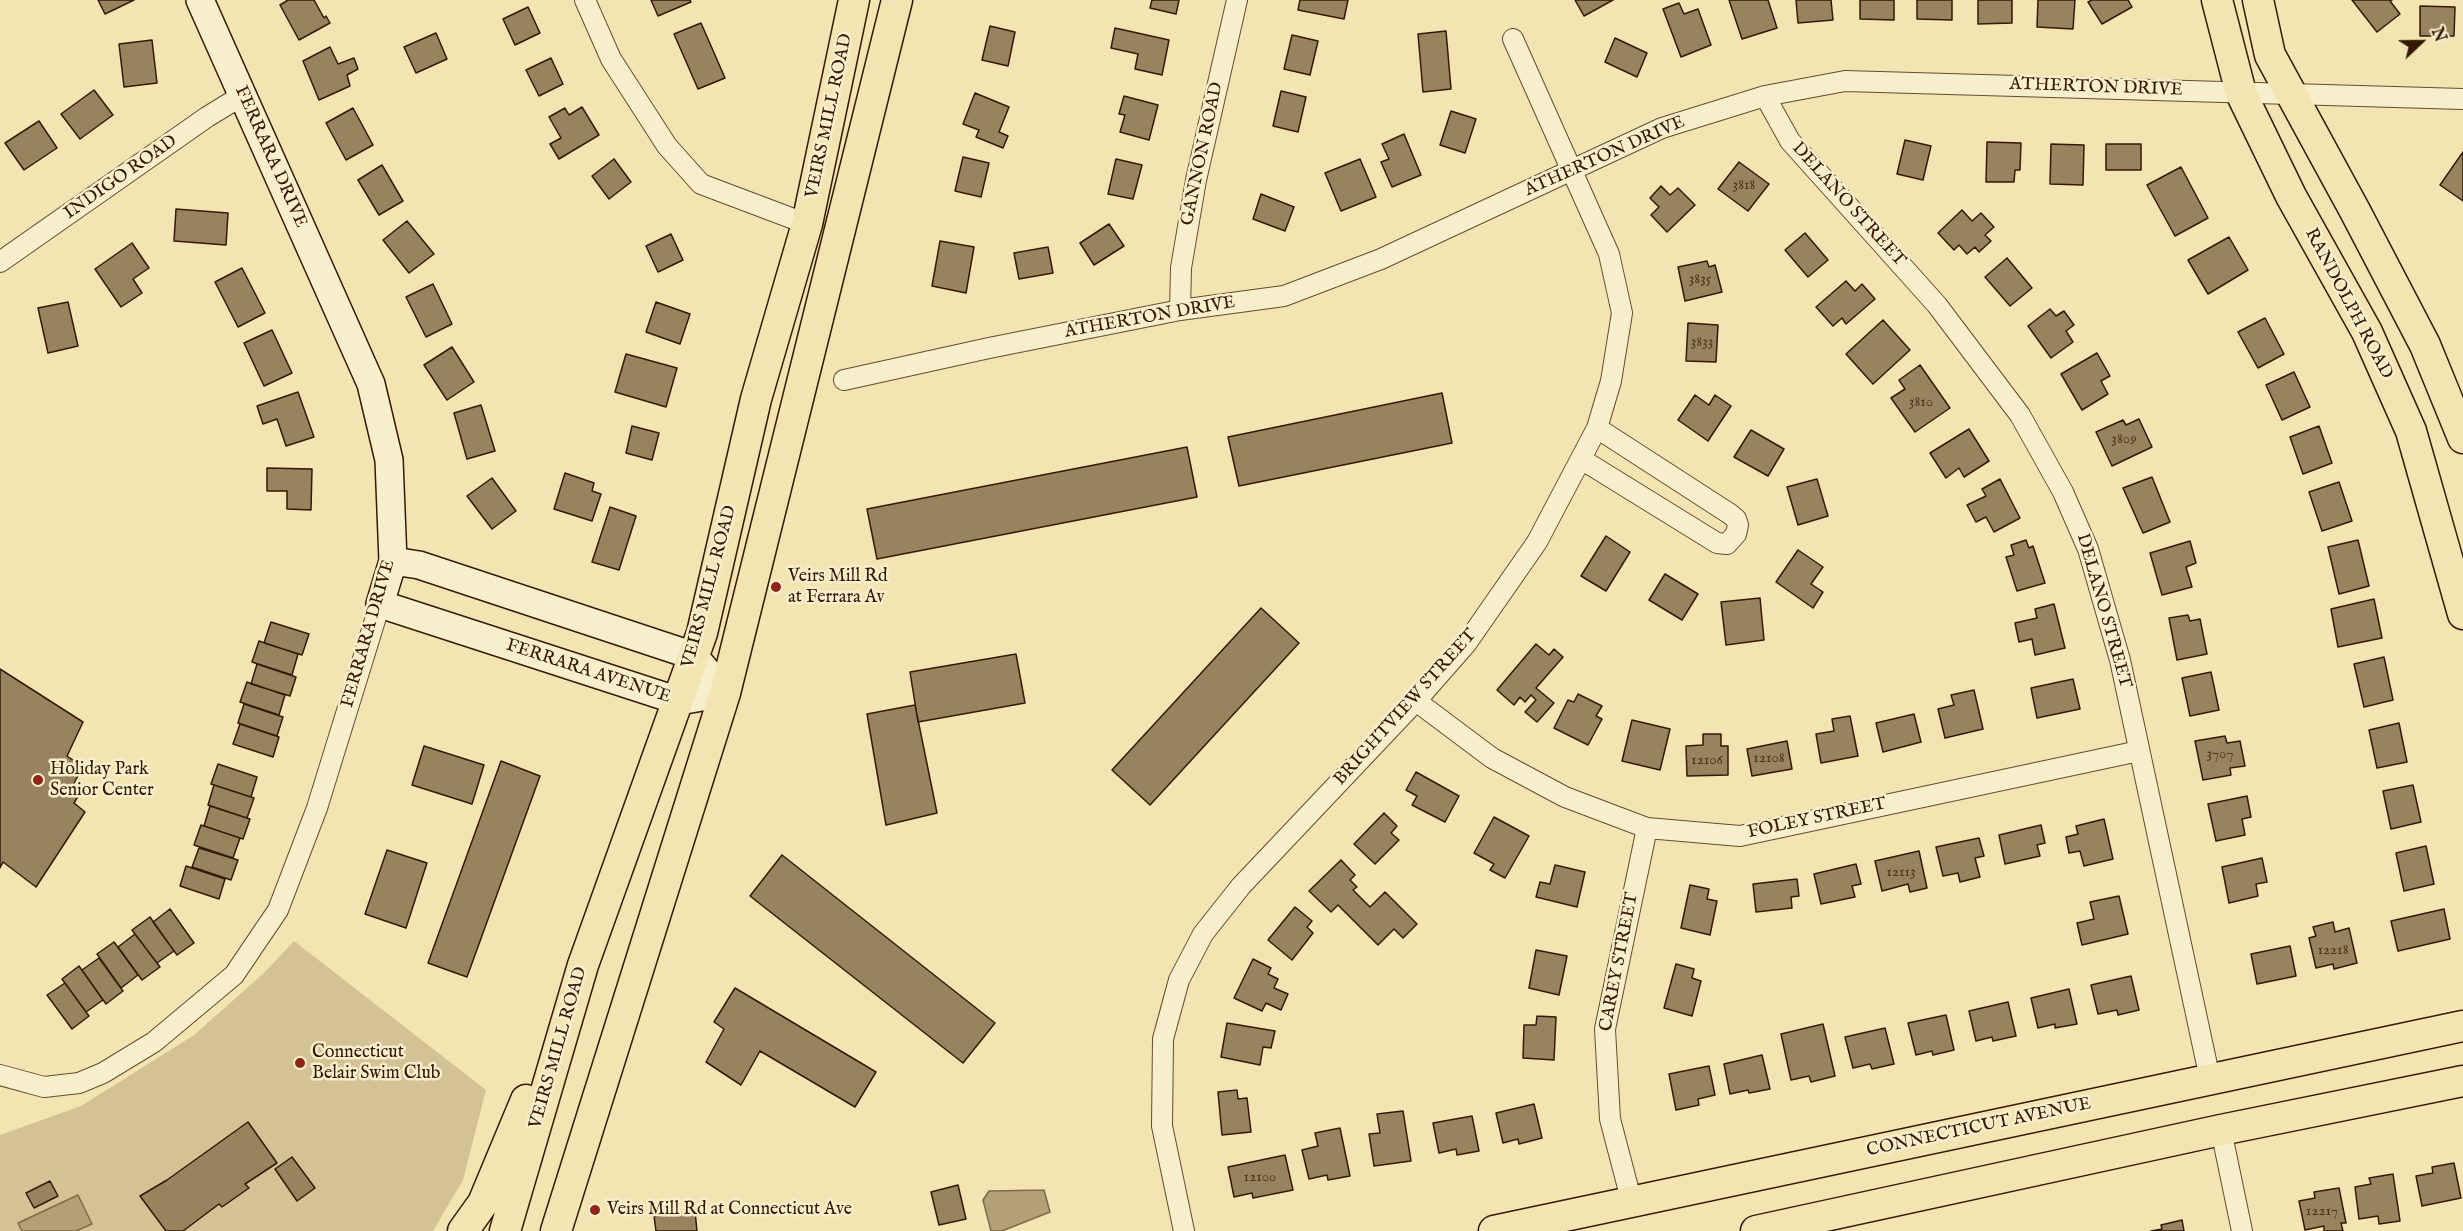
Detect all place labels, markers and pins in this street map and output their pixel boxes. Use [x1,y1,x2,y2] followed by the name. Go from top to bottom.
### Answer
[788,566,888,608] place label: Veirs Mill Rd at Ferrara Av
[769,580,783,594] marker: Veirs Mill Rd at Ferrara Av
[50,759,154,802] place label: Holiday Park Senior Center
[31,773,45,787] marker: Holiday Park Senior Center
[312,1042,440,1084] place label: Connecticut Belair Swim Club
[293,1056,307,1070] marker: Connecticut Belair Swim Club
[607,1199,852,1221] place label: Veirs Mill Rd at Connecticut Ave
[588,1203,602,1217] marker: Veirs Mill Rd at Connecticut Ave

